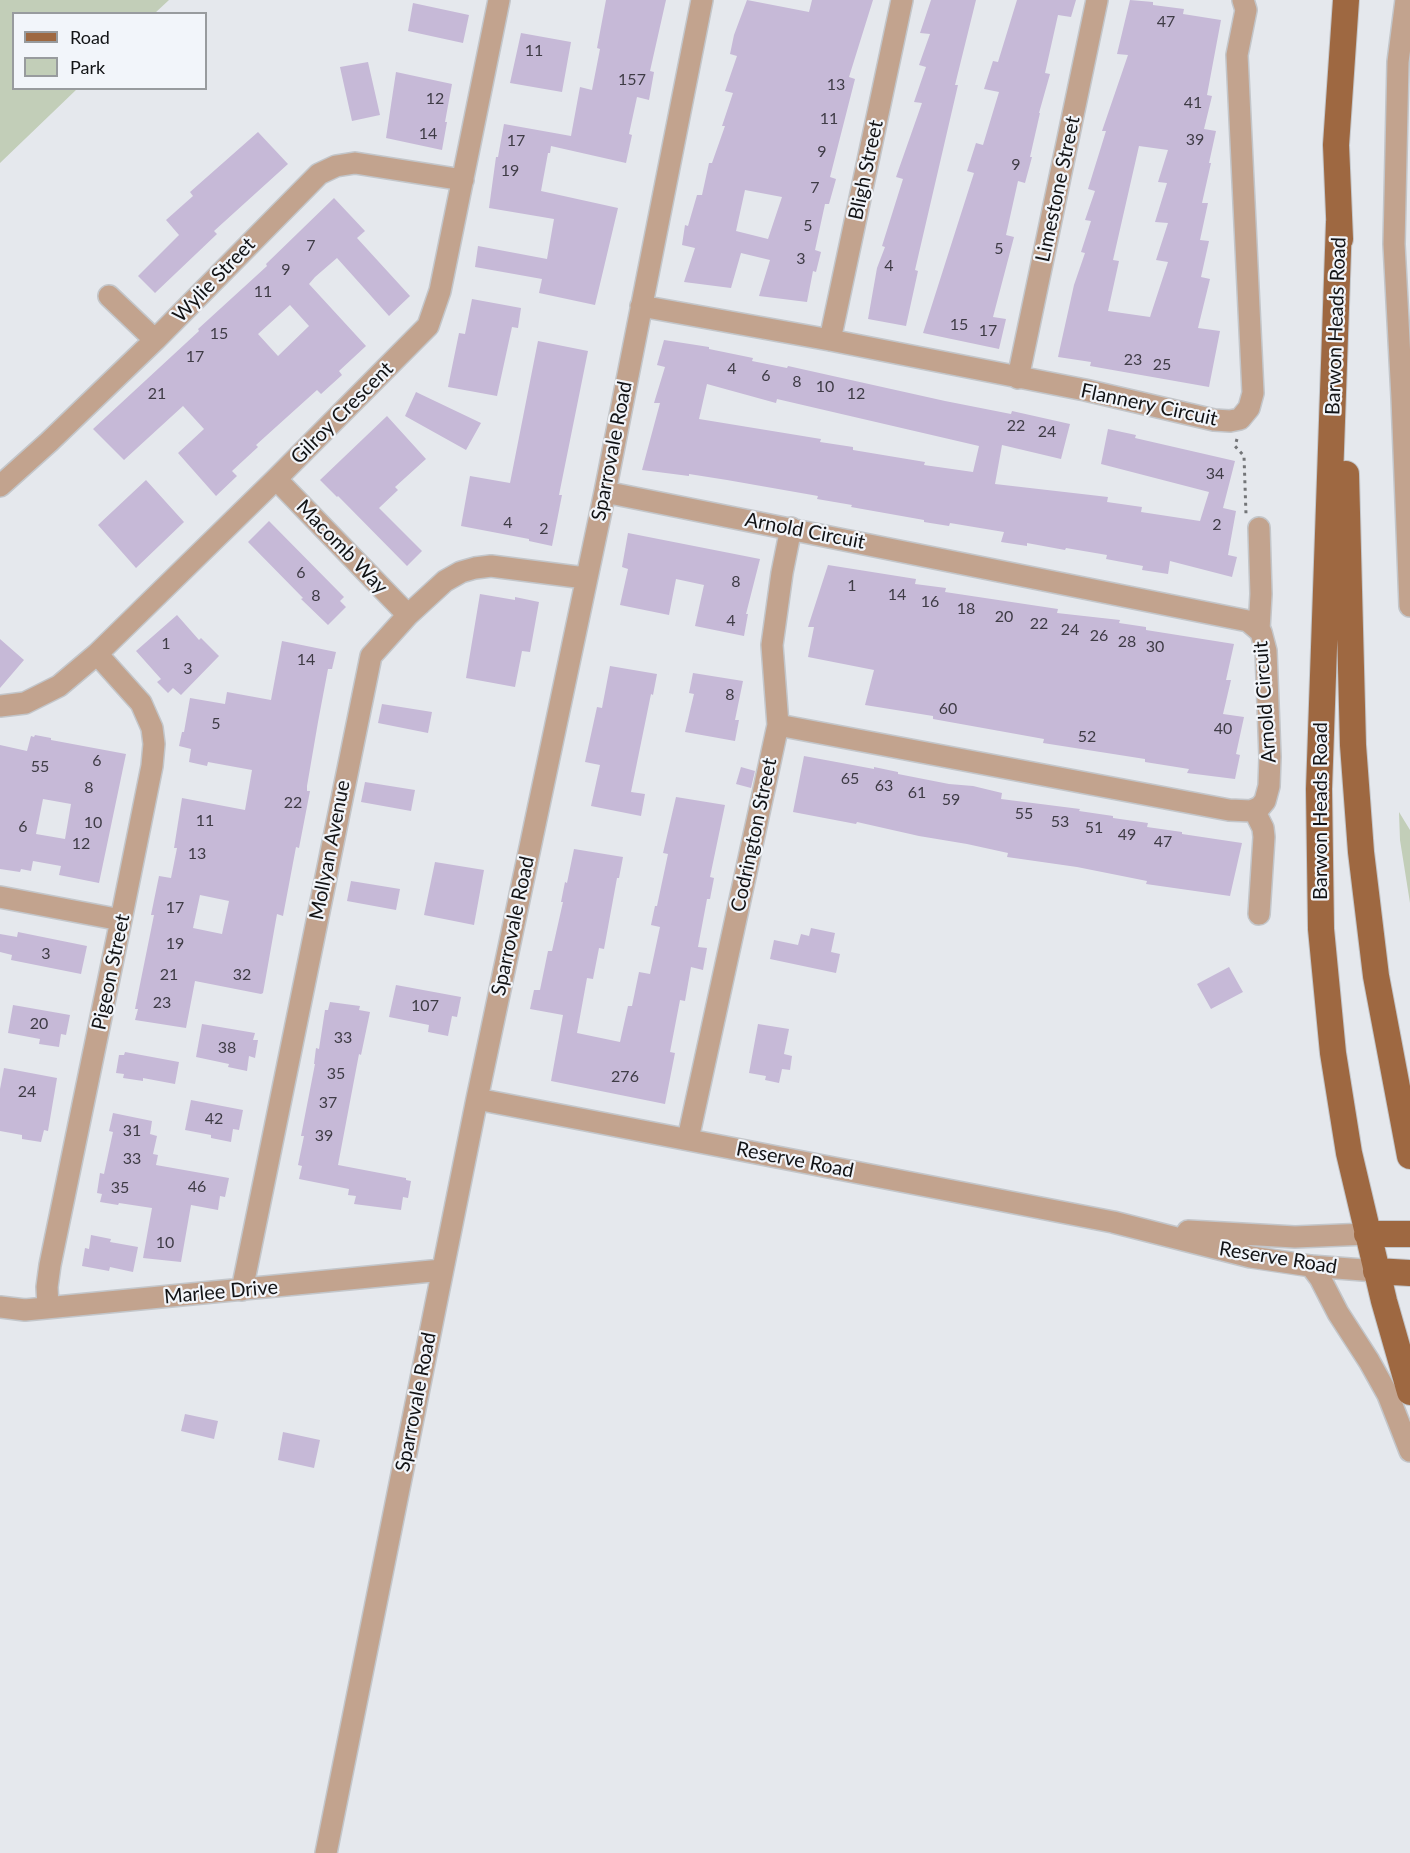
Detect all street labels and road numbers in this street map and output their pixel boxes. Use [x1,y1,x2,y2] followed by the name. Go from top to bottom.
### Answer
[1031,114,1085,264] street label: Limestone Street
[844,118,888,222] street label: Bligh Street
[168,233,260,327] street label: Wylie Street
[1321,237,1351,415] street label: Barwon Heads Road
[286,357,398,469] street label: Gilroy Crescent
[587,379,637,523] street label: Sparrovale Road
[1078,379,1220,431] street label: Flannery Circuit
[291,495,393,599] street label: Macomb Way
[743,508,867,554] street label: Arnold Circuit
[1249,640,1281,764] street label: Arnold Circuit
[1309,722,1333,900] street label: Barwon Heads Road
[726,756,782,914] street label: Codrington Street
[305,778,355,922] street label: Mollyan Avenue
[487,854,539,998] street label: Sparrovale Road
[87,912,135,1032] street label: Pigeon Street
[734,1137,856,1183] street label: Reserve Road
[1217,1237,1339,1279] street label: Reserve Road
[163,1275,279,1309] street label: Marlee Drive
[391,1330,441,1474] street label: Sparrovale Road

